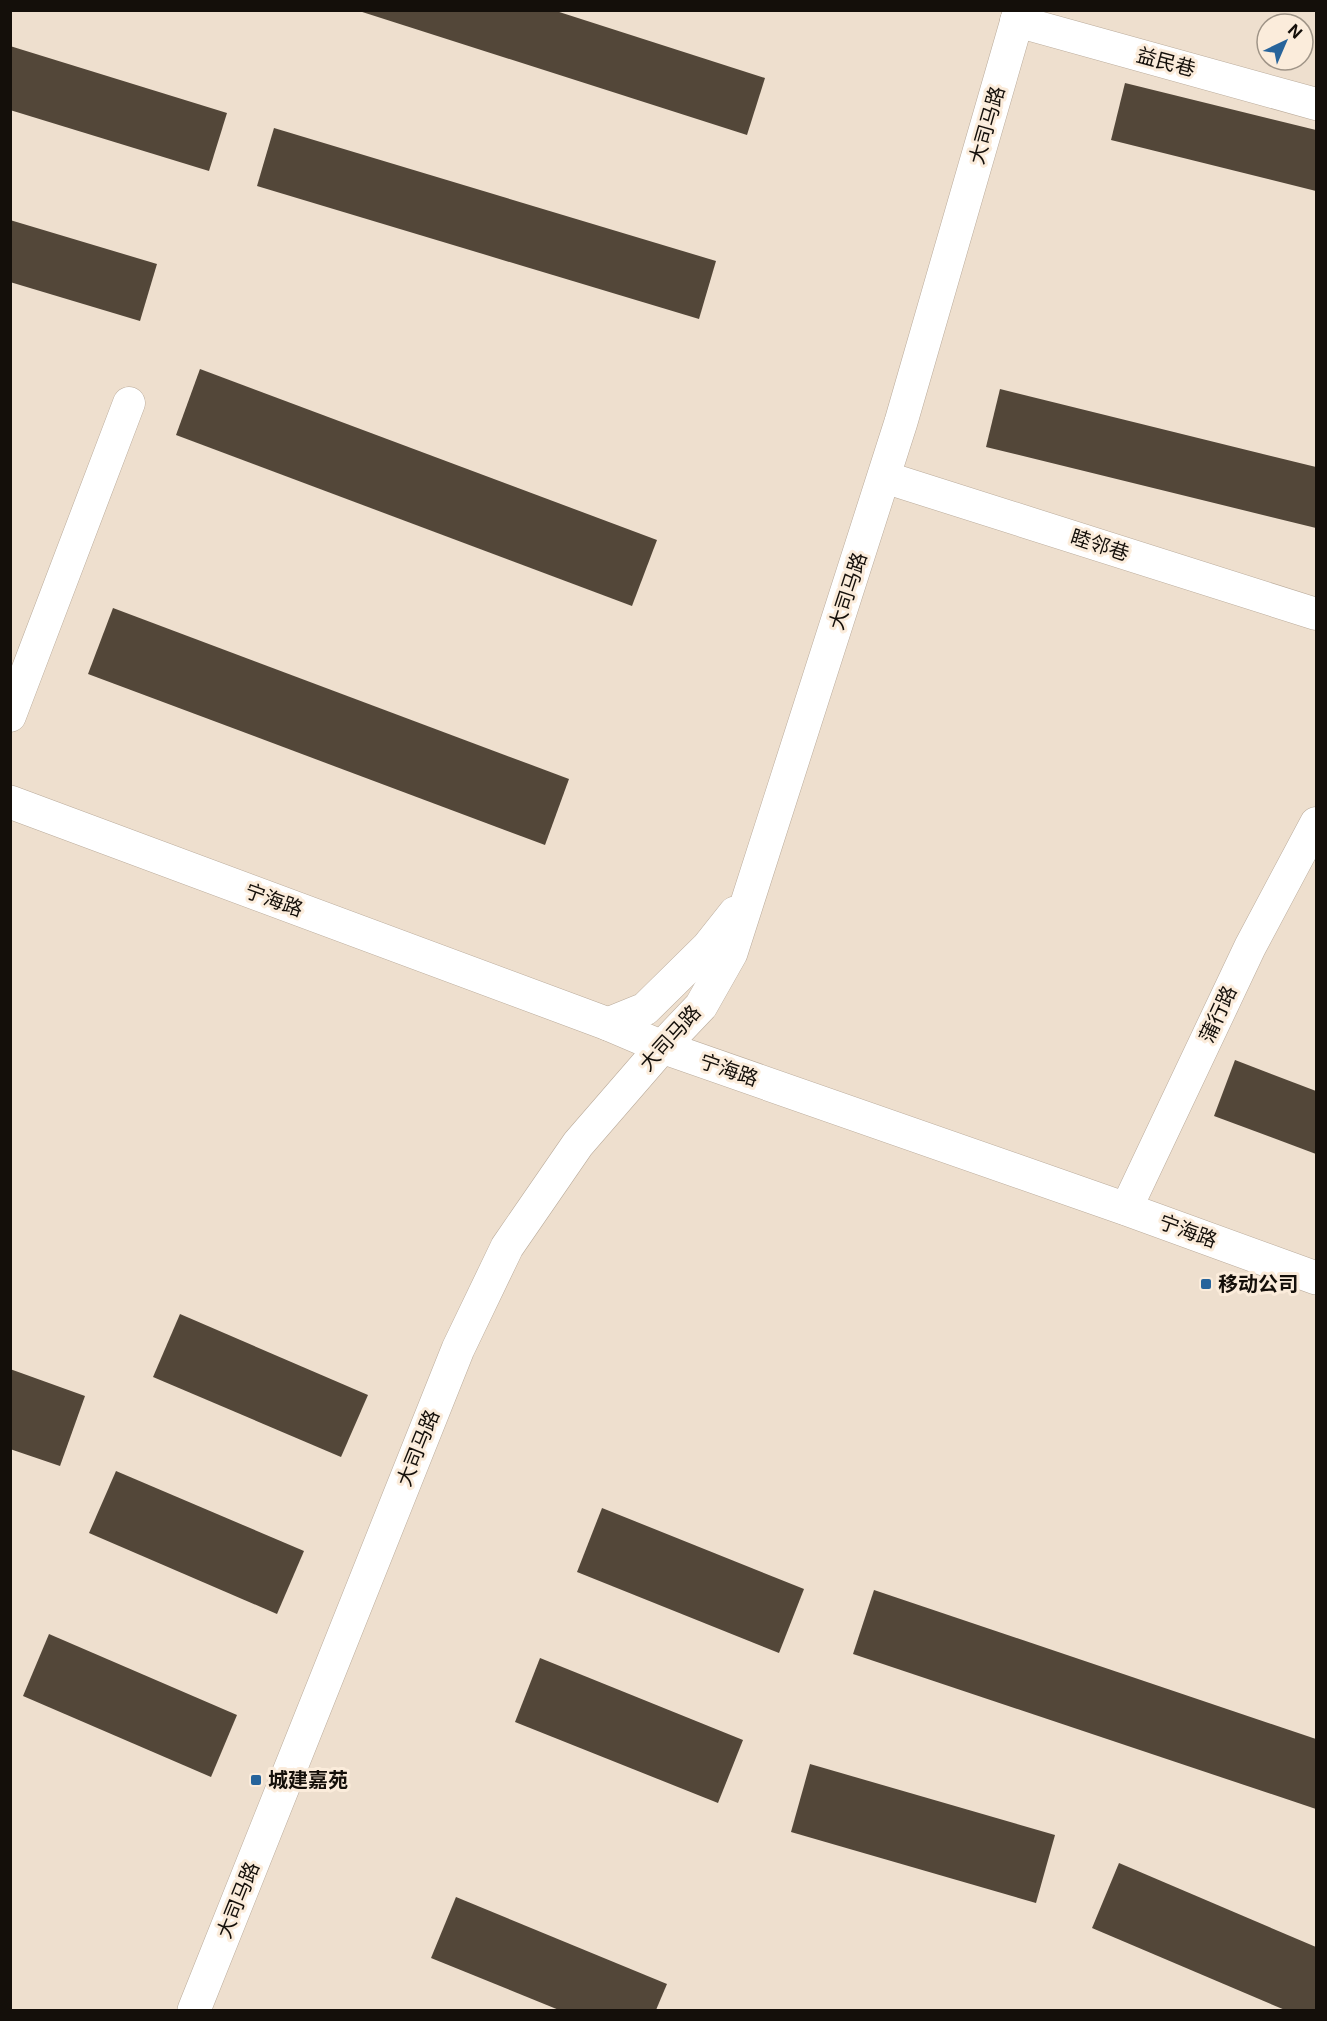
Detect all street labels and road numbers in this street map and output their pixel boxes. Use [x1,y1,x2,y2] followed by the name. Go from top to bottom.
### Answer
[1134,43,1198,81] street label: 益民巷
[964,83,1010,167] street label: 大司马路
[1068,524,1132,566] street label: 睦邻巷
[824,549,872,633] street label: 大司马路
[242,878,306,922] street label: 宁海路
[1194,982,1242,1046] street label: 蒲行路
[634,1000,706,1076] street label: 大司马路
[697,1049,761,1091] street label: 宁海路
[1156,1209,1220,1253] street label: 宁海路
[392,1406,444,1490] street label: 大司马路
[212,1858,264,1942] street label: 大司马路

